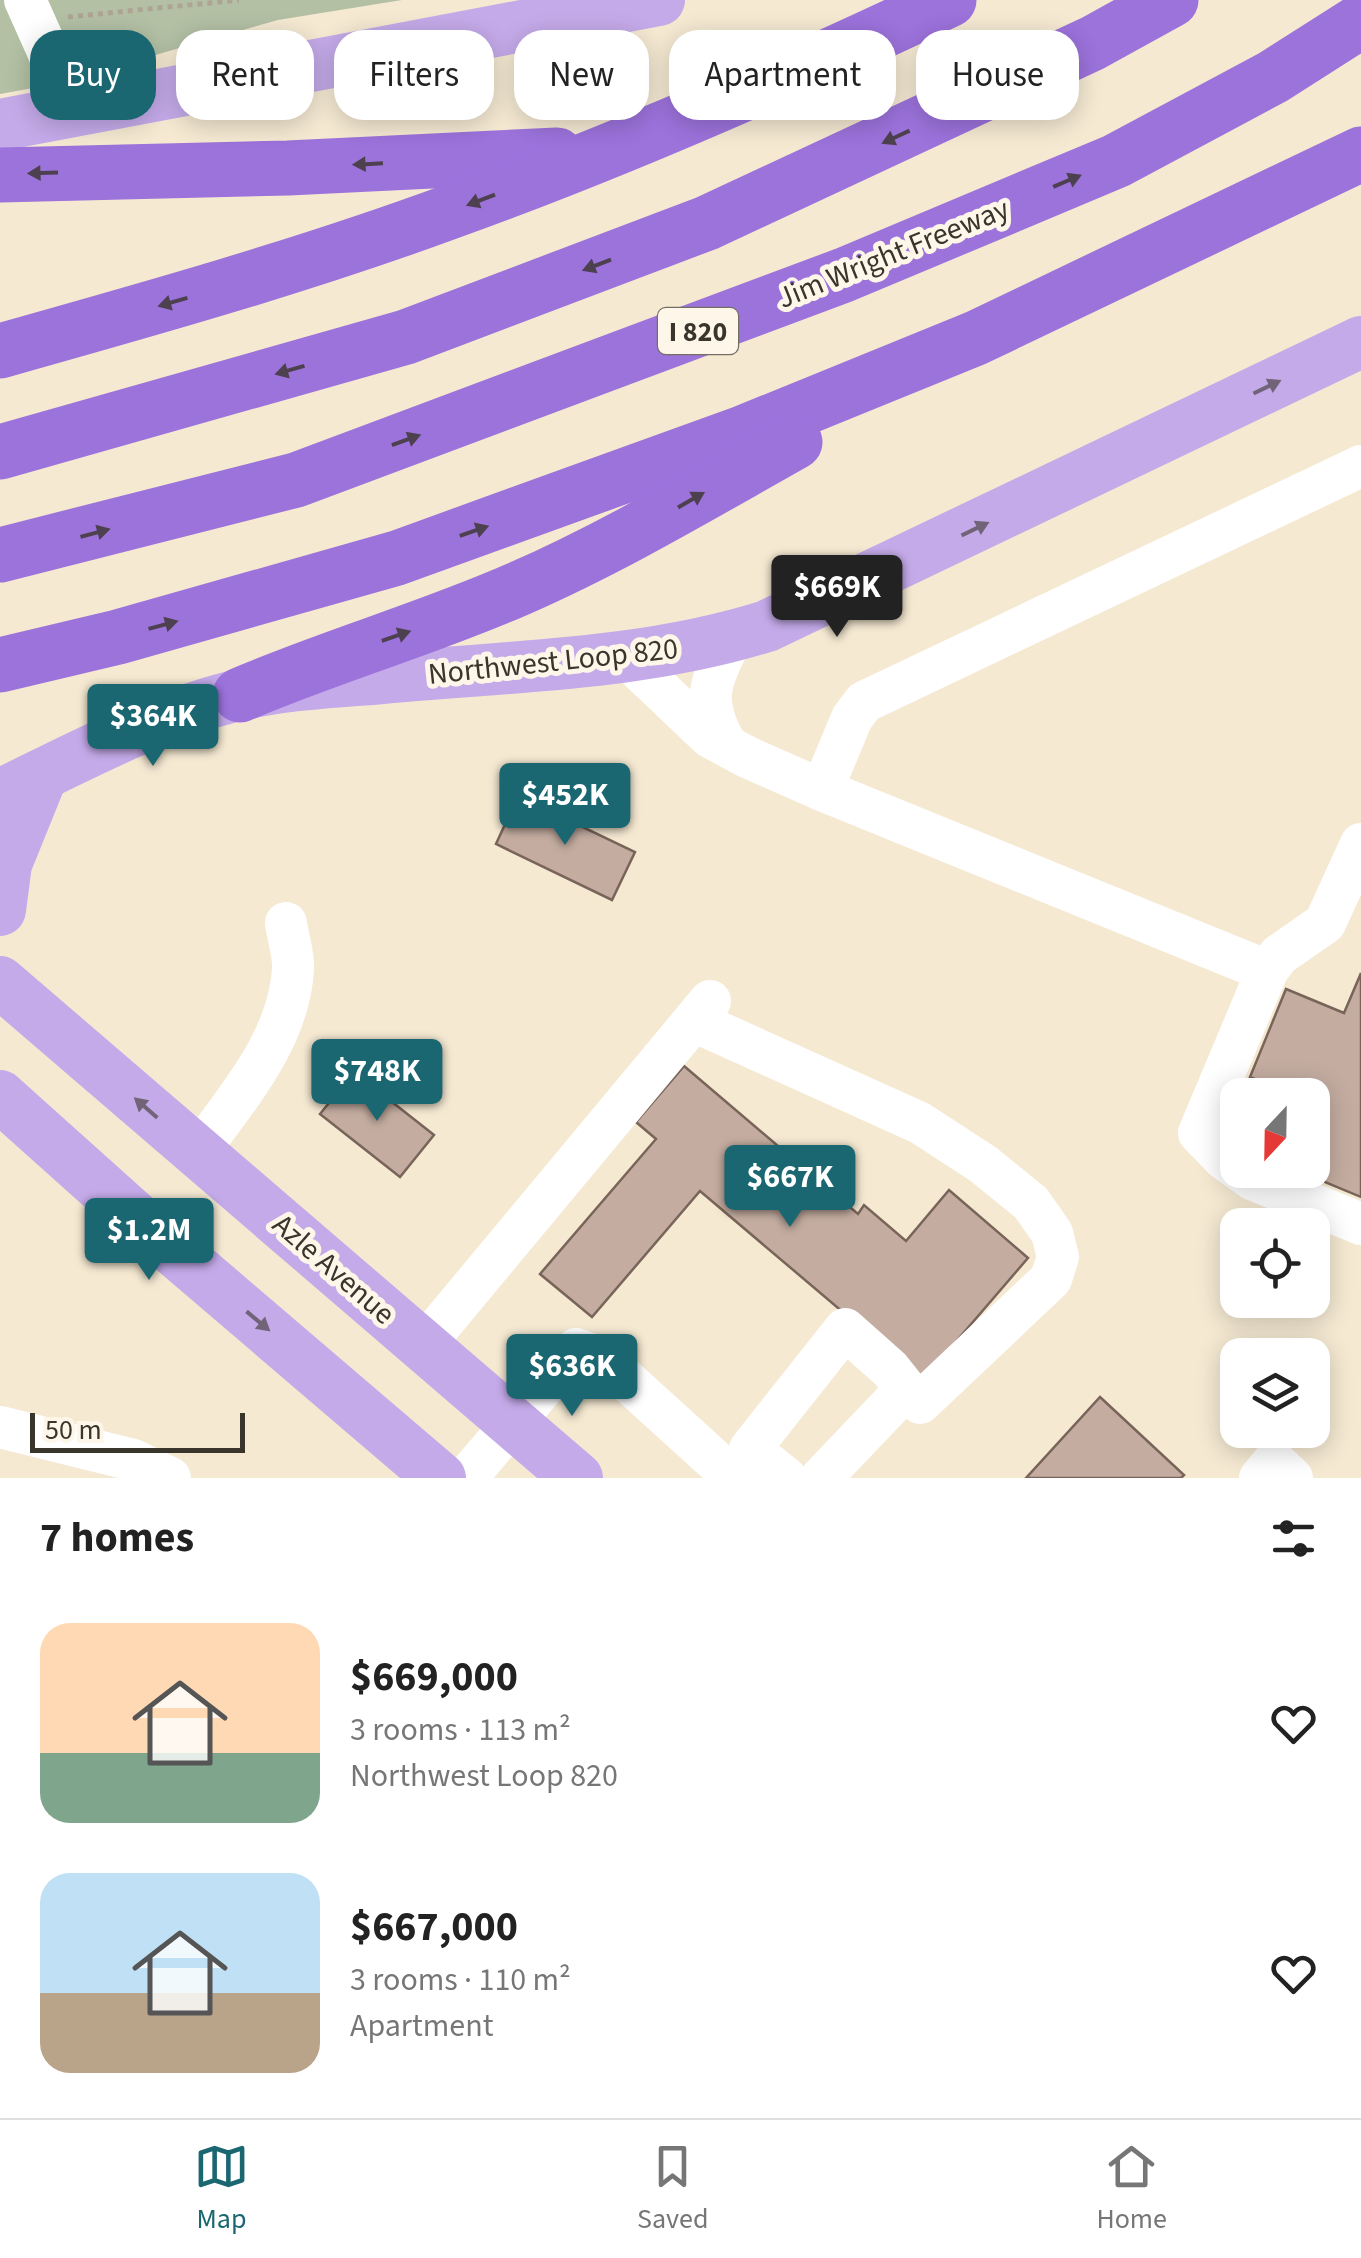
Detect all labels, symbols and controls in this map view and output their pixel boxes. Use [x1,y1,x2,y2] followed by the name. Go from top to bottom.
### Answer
[30,30,156,120] chip: Buy
[176,30,314,120] chip: Rent
[334,30,494,120] chip: Filters
[514,30,649,120] chip: New
[669,30,896,120] chip: Apartment
[916,30,1079,120] chip: House
[881,128,910,145] one-way arrow
[351,156,383,172] one-way arrow
[26,165,58,181] one-way arrow
[1052,173,1082,189] one-way arrow
[771,187,1015,320] street label: Jim Wright Freeway
[466,193,496,208] one-way arrow
[582,258,612,273] one-way arrow
[157,295,188,310] one-way arrow
[658,308,738,354] road number: I 820
[274,363,305,379] one-way arrow
[1253,379,1282,396] one-way arrow
[391,432,421,447] one-way arrow
[677,492,705,510] one-way arrow
[960,520,989,537] one-way arrow
[459,523,489,538] one-way arrow
[80,525,111,541] one-way arrow
[767,555,907,640] pin: $669K
[793,564,881,610] text: $669K
[148,617,179,633] one-way arrow
[426,627,680,696] street label: Northwest Loop 820
[382,628,412,643] one-way arrow
[83,684,223,769] pin: $364K
[109,693,197,739] text: $364K
[495,763,635,848] pin: $452K
[521,772,609,818] text: $452K
[307,1039,447,1124] pin: $748K
[333,1048,421,1094] text: $748K
[1220,1078,1330,1188] north arrow
[1220,1078,1330,1448] map controls
[134,1097,159,1119] one-way arrow
[720,1145,860,1230] pin: $667K
[746,1154,834,1200] text: $667K
[79,1198,219,1283] pin: $1.2M
[263,1204,404,1335] street label: Azle Avenue
[107,1207,191,1253] text: $1.2M
[1220,1208,1330,1318] button: locate
[245,1309,270,1331] one-way arrow
[502,1334,642,1419] pin: $636K
[1220,1338,1330,1448] button: layers
[528,1343,616,1389] text: $636K
[30,1408,245,1452] scale bar
[45,1410,102,1450] text: 50 m
[40,1508,194,1568] text: 7 homes
[1266,1511,1321,1566] icon: filters
[350,1647,518,1707] text: $669,000
[120,1663,240,1783] icon: home
[1266,1696,1321,1751] icon: heart
[350,1707,571,1753] text: 3 rooms · 113 m²
[350,1753,618,1799] text: Northwest Loop 820
[350,1897,518,1957] text: $667,000
[120,1913,240,2033] icon: home
[1266,1946,1321,2001] icon: heart
[350,1957,571,2003] text: 3 rooms · 110 m²
[350,2003,493,2049] text: Apartment
[194,2139,249,2239] tab: Map
[637,2139,708,2239] tab: Saved
[1096,2139,1167,2239] tab: Home

